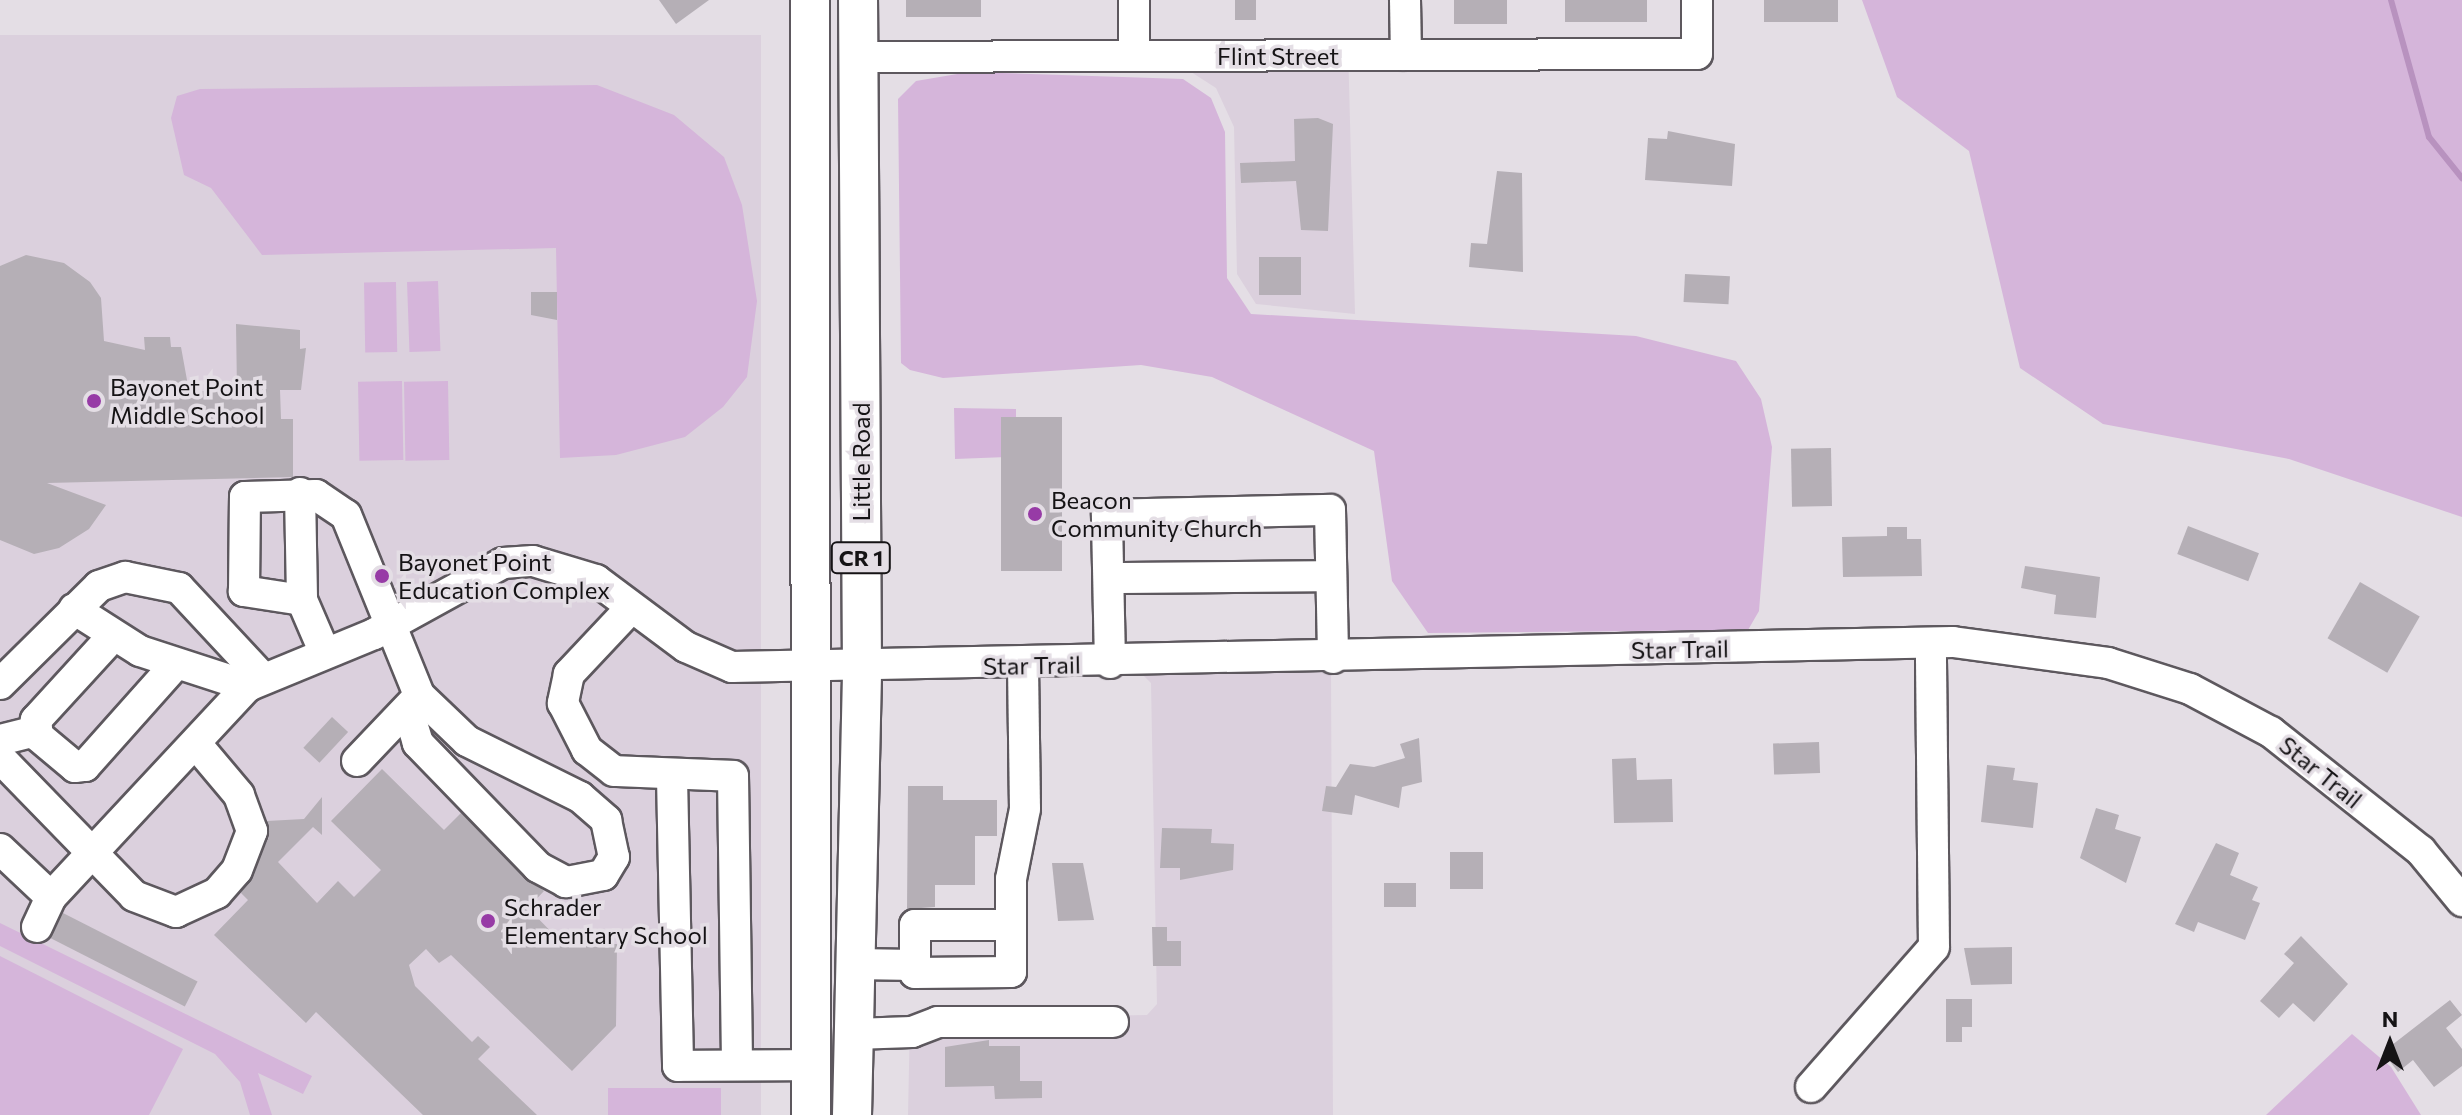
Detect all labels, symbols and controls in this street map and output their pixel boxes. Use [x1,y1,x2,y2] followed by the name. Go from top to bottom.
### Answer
[1217,42,1339,70] street label: Flint Street
[110,373,265,429] place label: Bayonet Point Middle School
[85,392,103,410] marker: Bayonet Point Middle School
[847,403,875,521] street label: Little Road
[1051,486,1262,542] place label: Beacon Community Church
[1026,505,1044,523] marker: Beacon Community Church
[829,540,893,576] road number: CR 1
[398,548,610,604] place label: Bayonet Point Education Complex
[373,567,391,585] marker: Bayonet Point Education Complex
[1631,634,1729,664] street label: Star Trail
[983,650,1081,680] street label: Star Trail
[2274,730,2368,814] street label: Star Trail
[504,893,708,949] place label: Schrader Elementary School
[479,912,497,930] marker: Schrader Elementary School
[2350,1003,2430,1083] north arrow
[2382,1005,2398,1032] text: N

